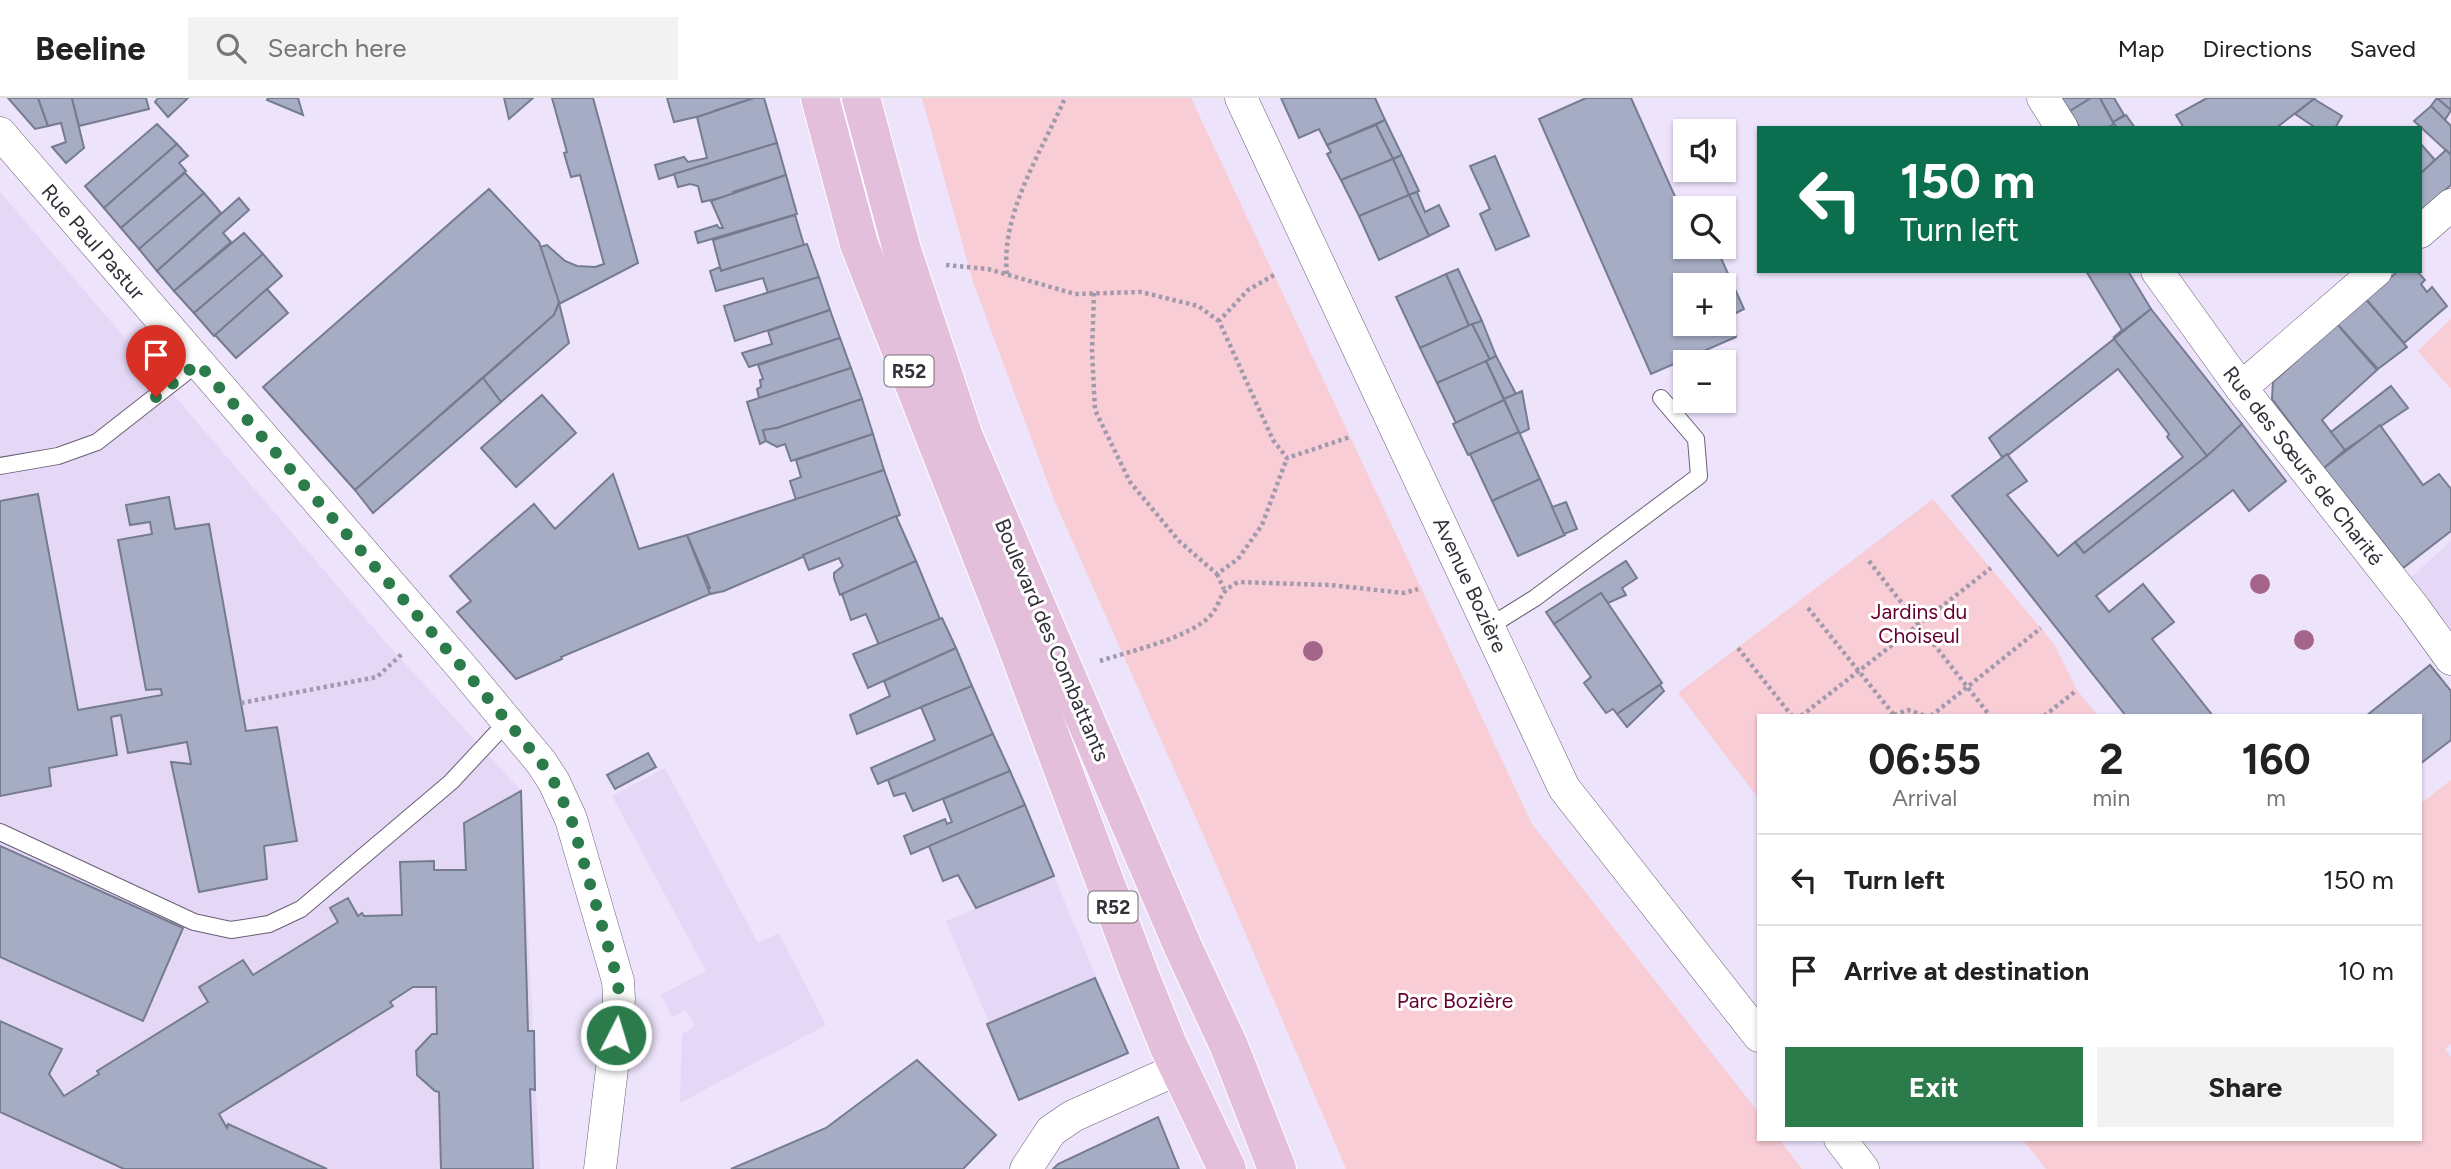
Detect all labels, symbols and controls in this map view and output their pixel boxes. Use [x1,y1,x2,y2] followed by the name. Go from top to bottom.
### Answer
[188,17,678,80] search box
[35,29,146,68] text: Beeline
[212,29,250,67] icon: search
[268,32,406,64] text: Search here
[2118,34,2164,63] text: Map
[2202,34,2312,63] text: Directions
[2350,34,2416,63] text: Saved
[1673,119,1736,413] map controls
[1673,119,1736,182] button: sound
[1900,151,2035,210] text: 150 m
[1785,154,1876,245] icon: left
[36,179,150,305] street label: Rue Paul Pastur
[1673,196,1736,259] button: search
[1900,211,2019,249] text: Turn left
[1673,273,1736,336] button: +
[126,325,186,397] pin
[137,336,175,374] icon: arrive
[1673,350,1736,413] button: −
[884,356,934,386] road number: R52
[2218,361,2389,570] street label: Rue des Sœurs de Charité
[1428,513,1513,656] street label: Avenue Bozière
[990,515,1115,765] street label: Boulevard des Combattants
[1871,599,1967,648] park label: Jardins du Choiseul
[1868,734,1981,785] text: 06:55
[2099,734,2124,785] text: 2
[2241,734,2311,785] text: 160
[1892,784,1957,812] text: Arrival
[2092,784,2130,812] text: min
[2266,784,2286,812] text: m
[1785,861,1823,899] icon: left
[1844,864,1945,896] text: Turn left
[2323,864,2394,896] text: 150 m
[1088,892,1138,922] road number: R52
[1785,952,1823,990] icon: arrive
[1844,955,2089,987] text: Arrive at destination
[2338,955,2394,987] text: 10 m
[1397,988,1513,1013] park label: Parc Bozière
[579,998,653,1072] position arrow
[1785,1047,2083,1127] button: Exit
[2097,1047,2394,1127] button: Share

